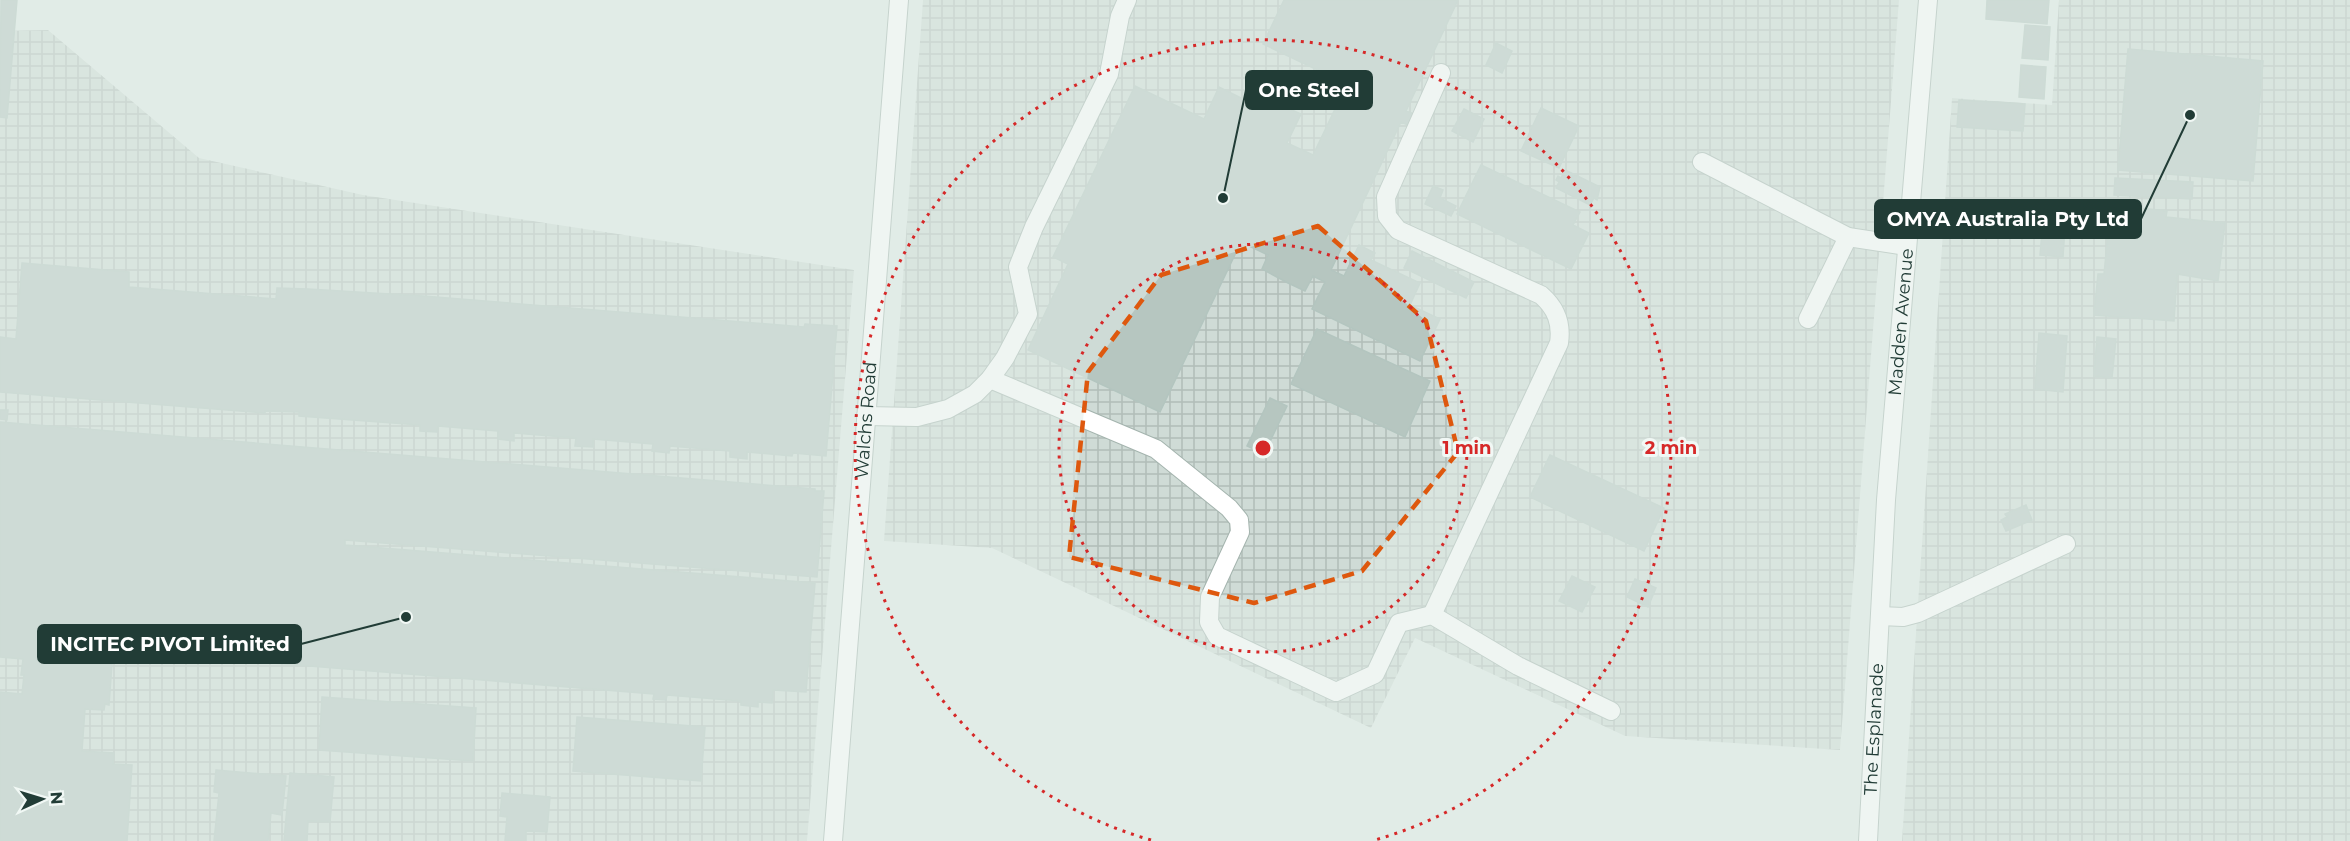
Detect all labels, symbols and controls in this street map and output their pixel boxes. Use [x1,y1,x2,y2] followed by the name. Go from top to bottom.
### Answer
[1246,71,1372,109] callout: One Steel
[1258,78,1360,102] text: One Steel
[1875,200,2141,238] callout: OMYA Australia Pty Ltd
[1887,207,2129,231] text: OMYA Australia Pty Ltd
[1884,247,1918,397] street label: Madden Avenue
[850,361,882,480] street label: Walchs Road
[1443,437,1491,459] text: 1 min
[1645,437,1697,459] text: 2 min
[1253,438,1273,458] centre of rings
[38,625,301,663] callout: INCITEC PIVOT Limited
[50,632,290,656] text: INCITEC PIVOT Limited
[1859,662,1888,796] street label: The Esplanade
[12,769,72,829] north arrow
[47,791,66,805] text: N

